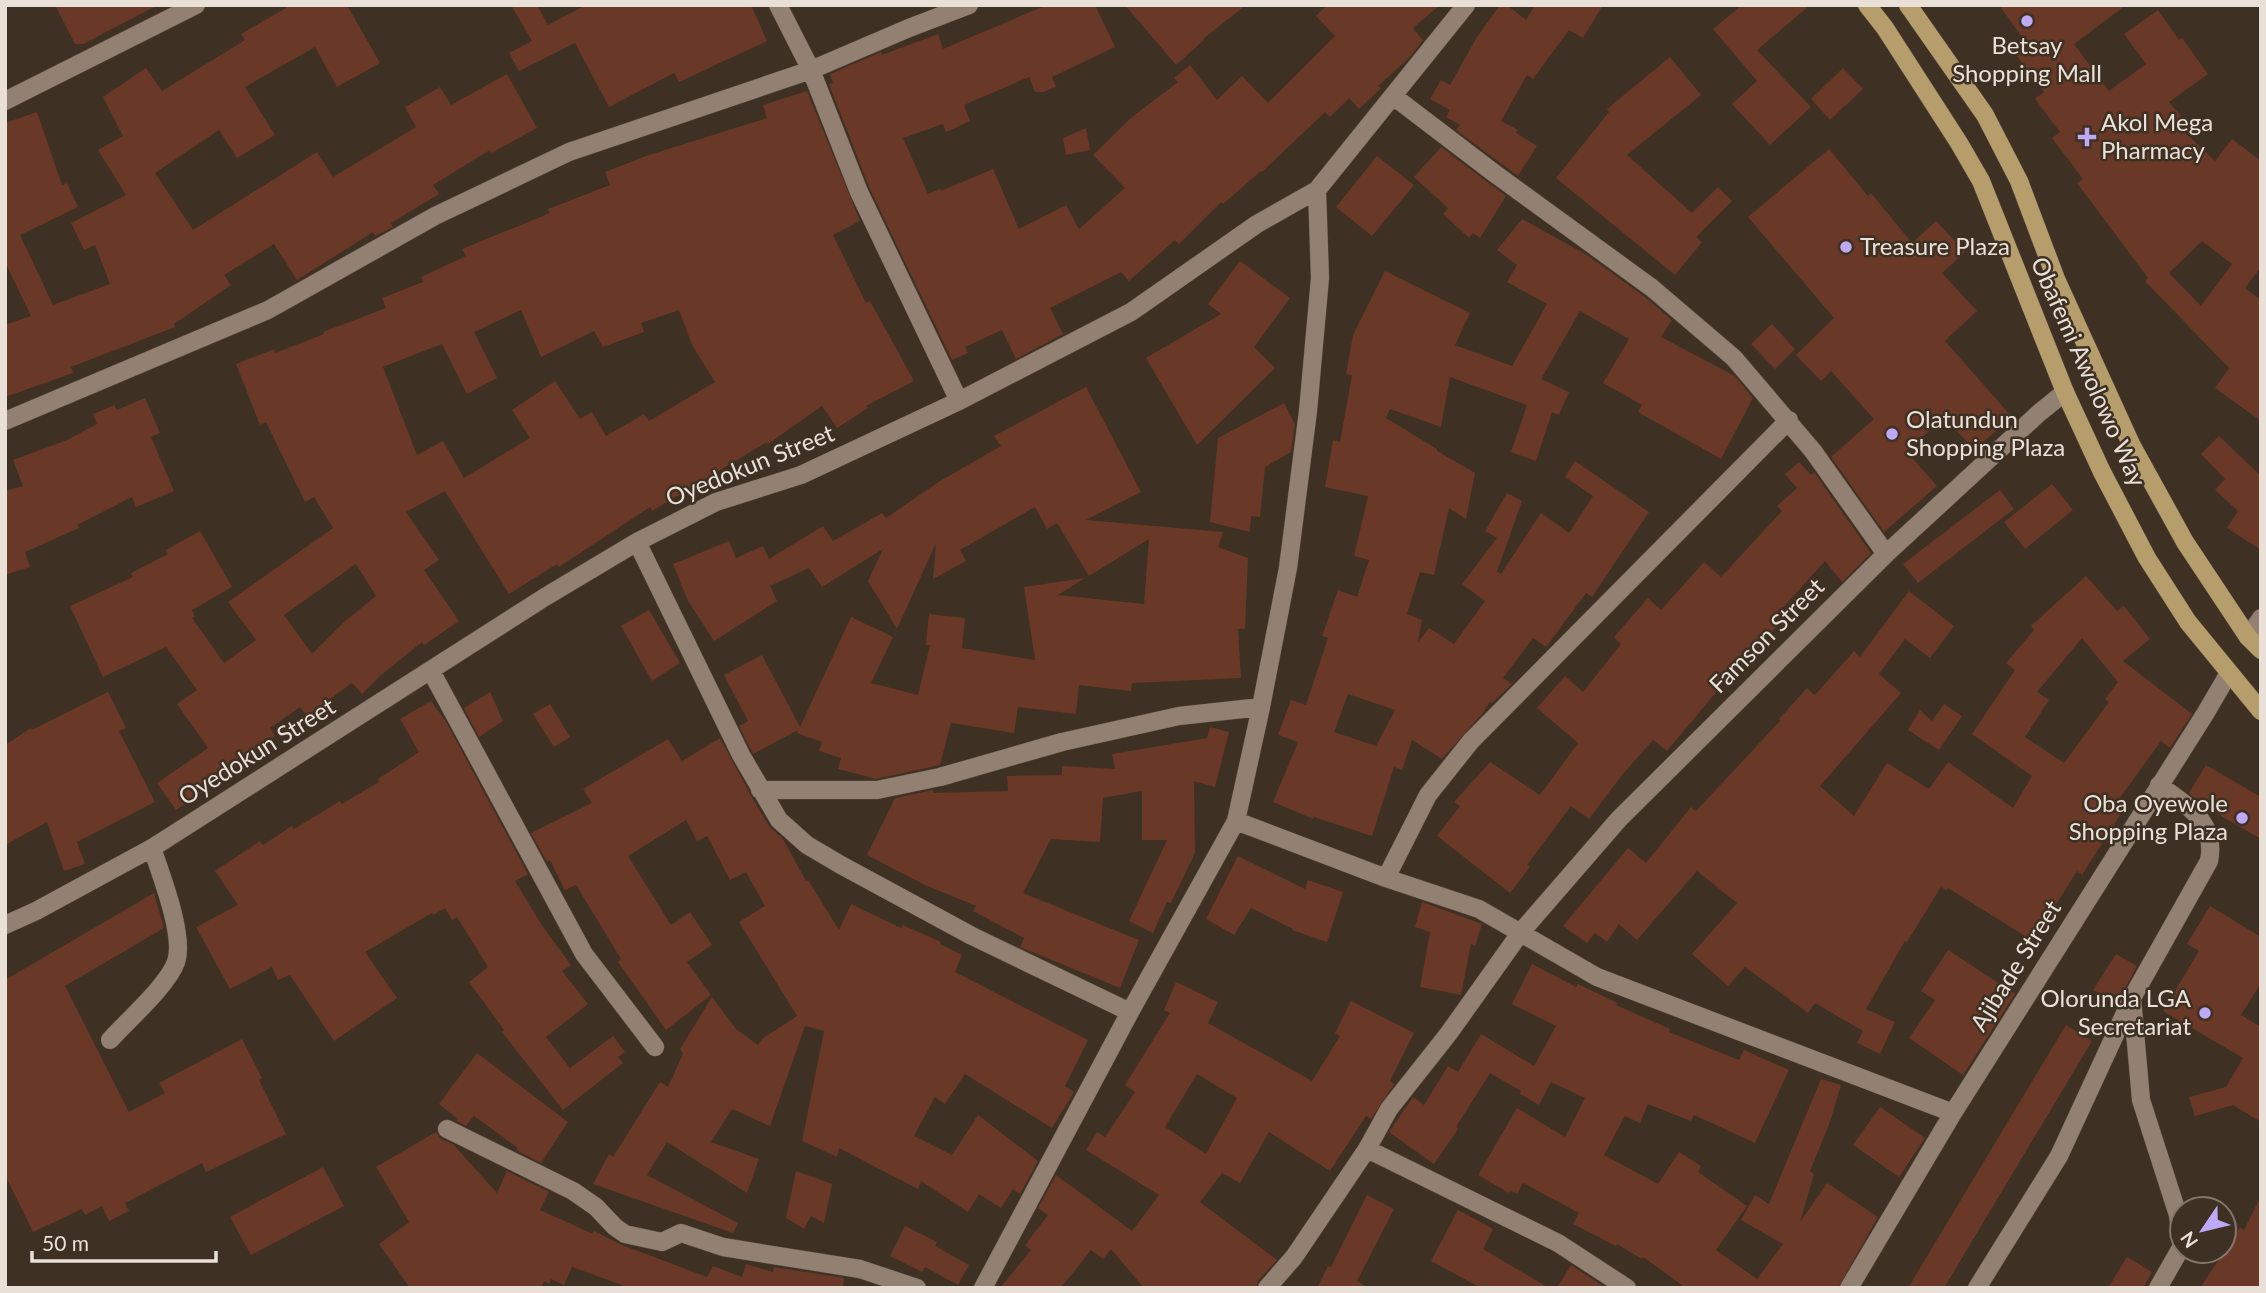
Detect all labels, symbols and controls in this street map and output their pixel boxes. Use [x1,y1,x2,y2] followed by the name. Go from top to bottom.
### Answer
[2019,13,2035,29] marker: Betsay Shopping Mall
[1952,30,2102,87] place label: Betsay Shopping Mall
[2101,107,2213,164] place label: Akol Mega Pharmacy
[2079,129,2095,145] marker: Akol Mega Pharmacy
[1860,231,2010,260] place label: Treasure Plaza
[1838,239,1854,255] marker: Treasure Plaza
[2026,252,2153,491] street label: Obafemi Awolowo Way
[1906,404,2065,461] place label: Olatundun Shopping Plaza
[661,417,838,512] street label: Oyedokun Street
[1884,426,1900,442] marker: Olatundun Shopping Plaza
[1703,571,1830,698] street label: Famson Street
[173,691,340,811] street label: Oyedokun Street
[2069,788,2228,845] place label: Oba Oyewole Shopping Plaza
[2234,810,2250,826] marker: Oba Oyewole Shopping Plaza
[1963,894,2067,1036] street label: Ajibade Street
[2041,983,2192,1040] place label: Olorunda LGA Secretariat
[2197,1005,2213,1021] marker: Olorunda LGA Secretariat
[2168,1195,2238,1265] north arrow
[32,1220,215,1264] scale bar
[2175,1227,2202,1253] text: N
[42,1230,89,1255] text: 50 m

